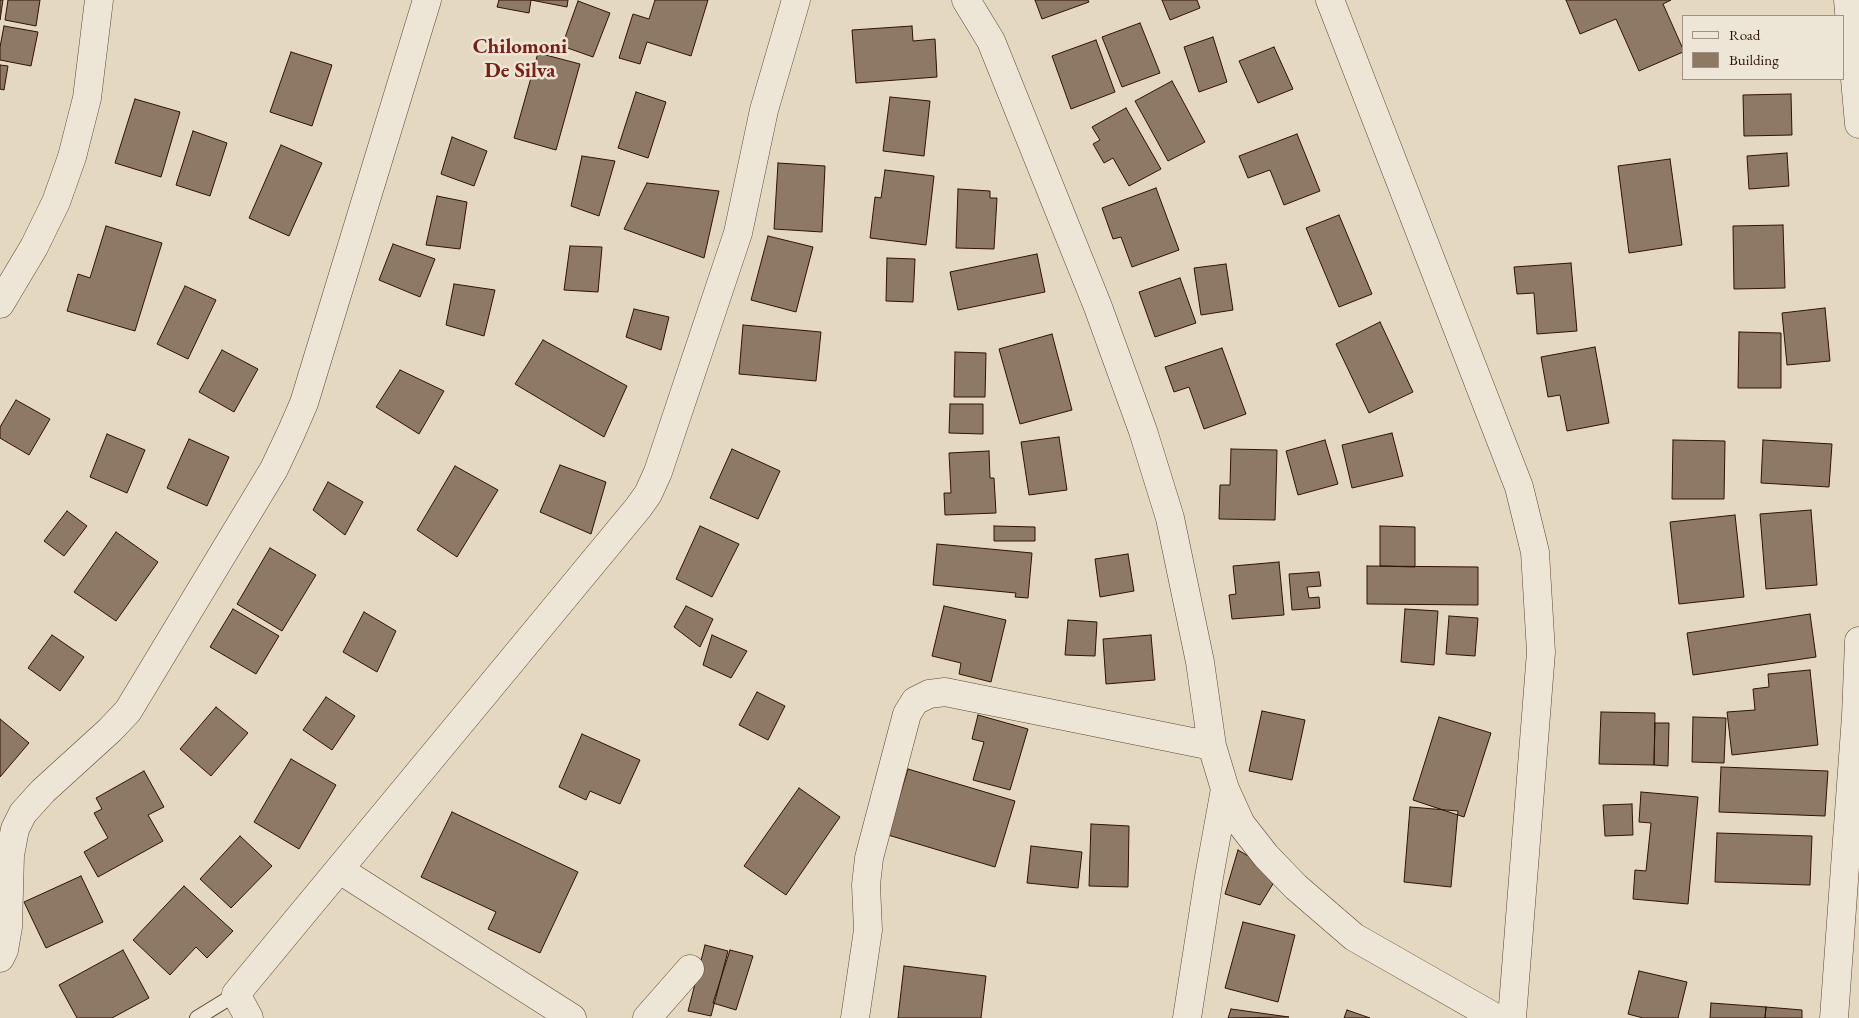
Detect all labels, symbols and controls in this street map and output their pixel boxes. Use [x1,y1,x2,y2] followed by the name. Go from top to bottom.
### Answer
[1682,15,1844,80] legend
[1729,25,1760,44] text: Road
[473,34,567,84] district label: Chilomoni De Silva
[1729,50,1779,69] text: Building

